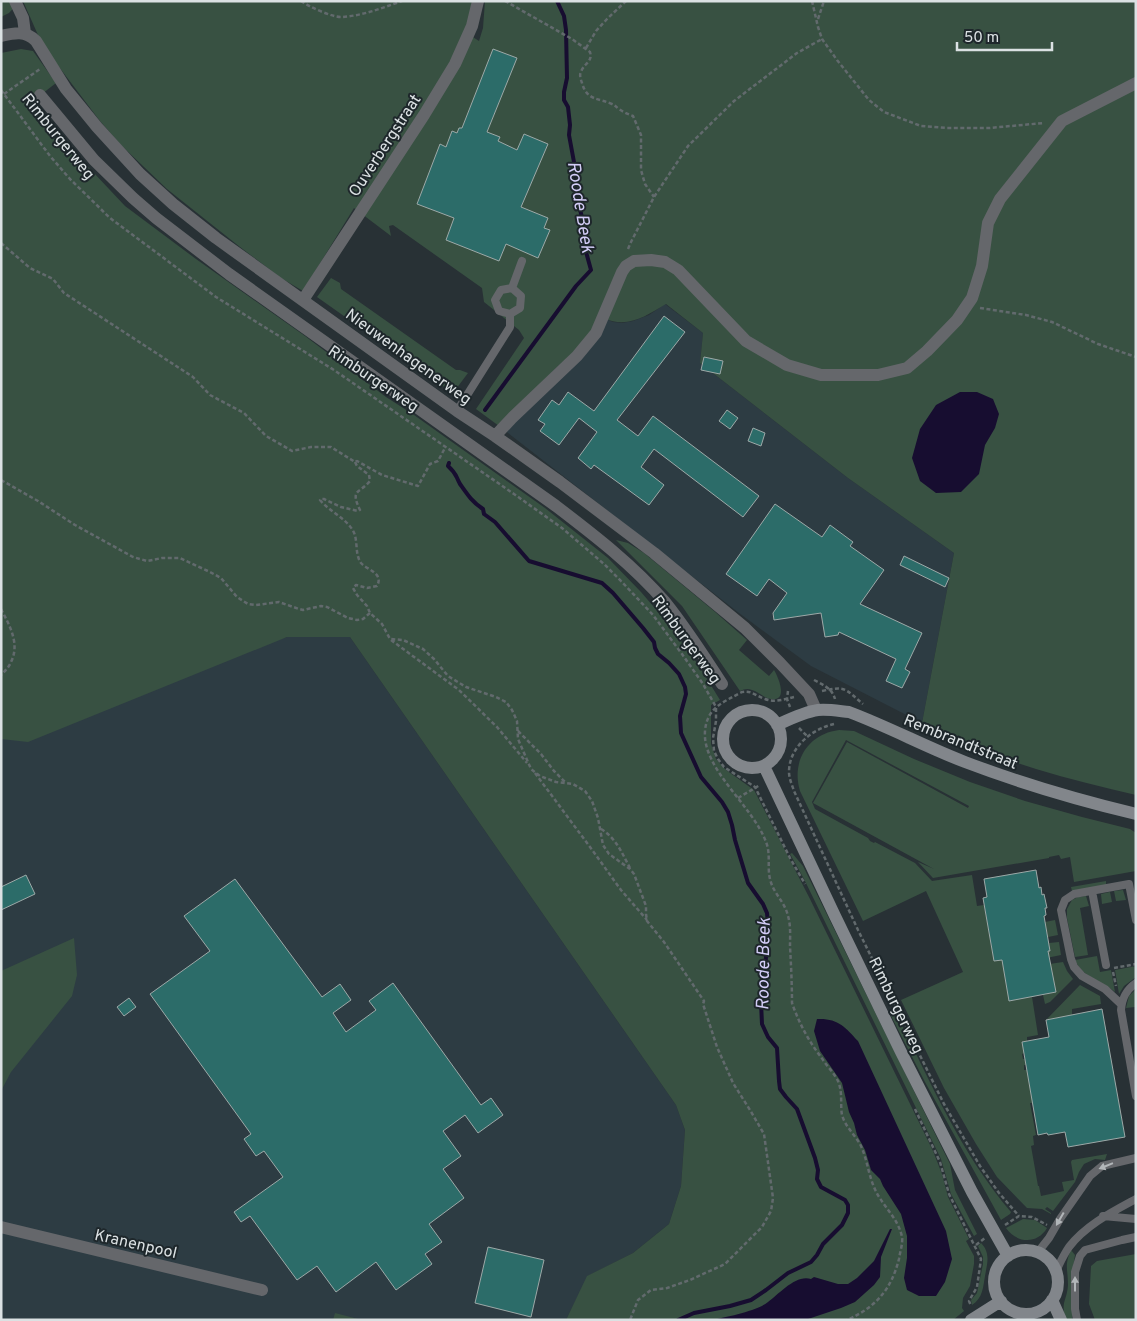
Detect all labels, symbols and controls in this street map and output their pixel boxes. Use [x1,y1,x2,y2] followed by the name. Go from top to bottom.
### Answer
[957,20,1052,52] scale bar
[964,29,999,48] text: 50 m
[17,90,98,184] street label: Rimburgerweg
[345,91,426,201] street label: Ouverbergstraat
[561,160,598,256] water label: Roode Beek
[341,305,475,410] street label: Nieuwenhagenerweg
[324,342,422,417] street label: Rimburgerweg
[646,592,724,689] street label: Rimburgerweg
[900,711,1020,775] street label: Rembrandtstraat
[752,917,777,1011] water label: Roode Beek
[863,954,927,1058] street label: Rimburgerweg
[1098,1162,1113,1170] one-way arrow
[1056,1213,1065,1226] one-way arrow
[92,1226,179,1264] street label: Kranenpool
[1071,1275,1079,1291] one-way arrow

